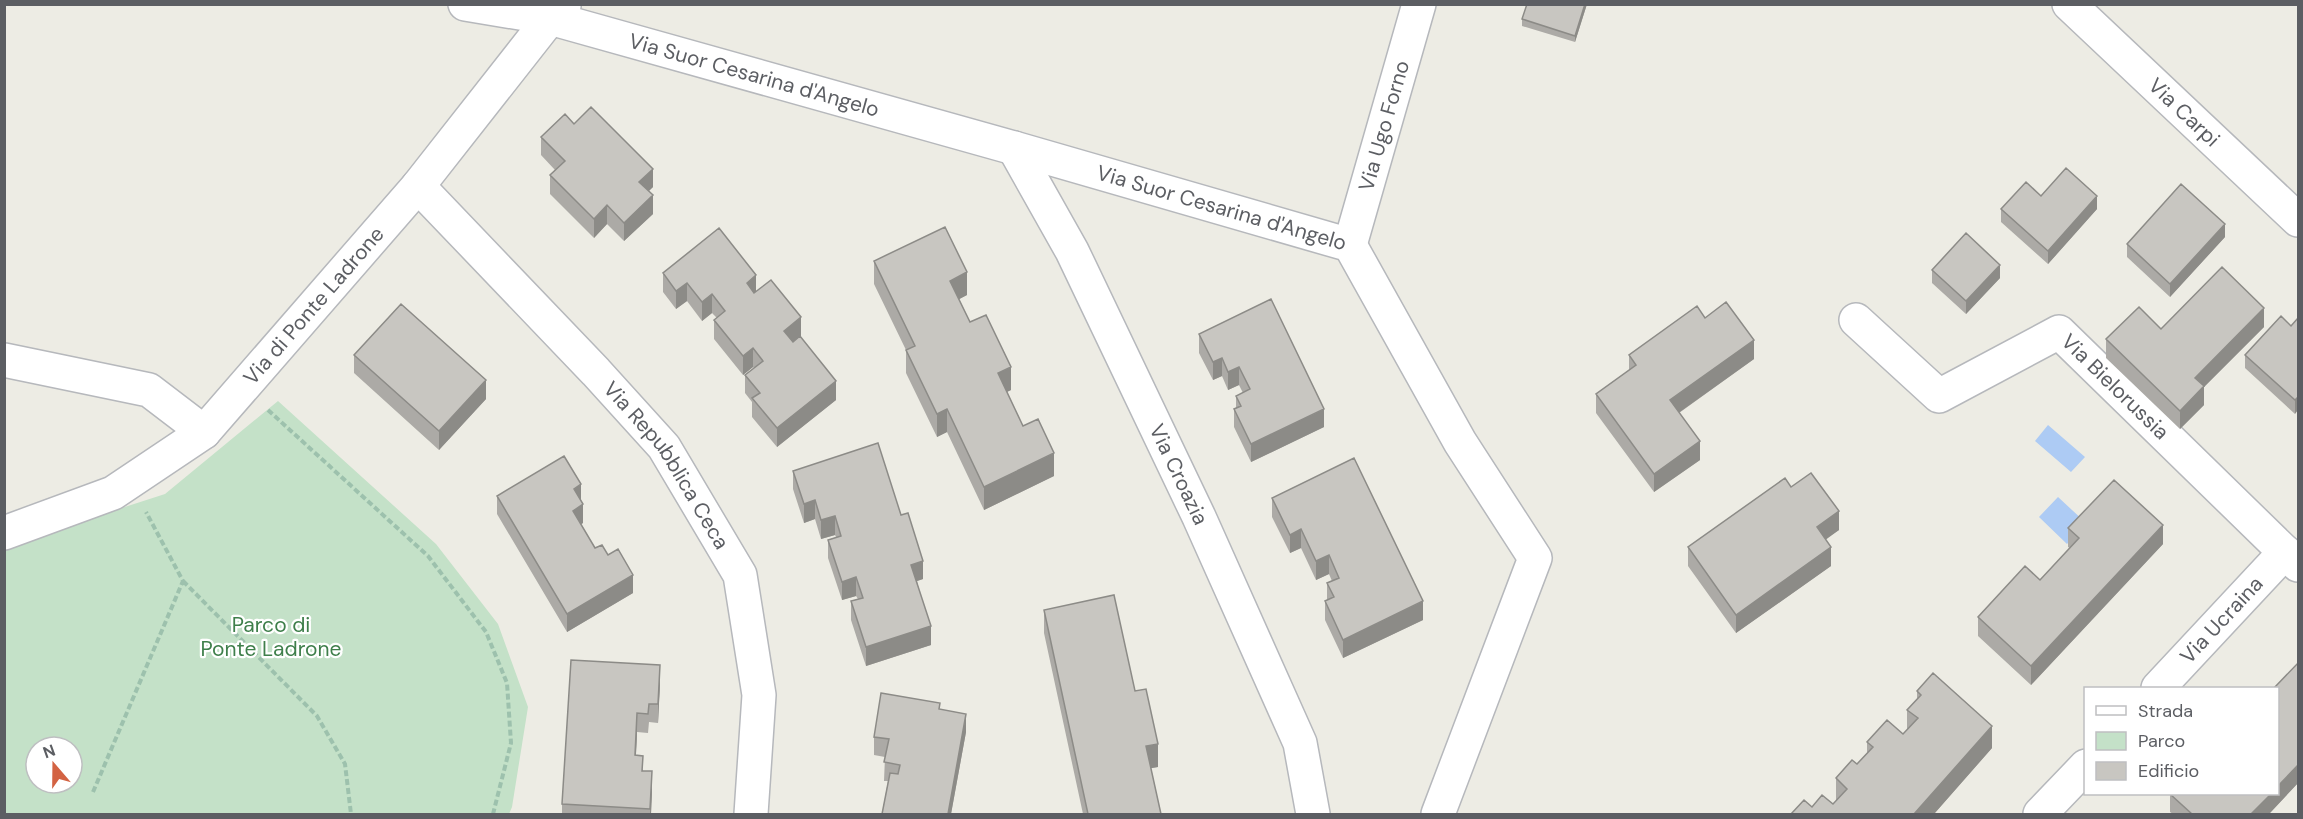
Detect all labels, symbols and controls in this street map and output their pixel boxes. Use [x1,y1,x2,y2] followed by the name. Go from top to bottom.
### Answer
[626,27,882,124] street label: Via Suor Cesarina d'Angelo
[1352,57,1416,194] street label: Via Ugo Forno
[2142,72,2226,153] street label: Via Carpi
[1093,159,1350,257] street label: Via Suor Cesarina d'Angelo
[237,221,390,391] street label: Via di Ponte Ladrone
[2055,328,2175,446] street label: Via Bielorussia
[597,375,736,554] street label: Via Repubblica Ceca
[1143,420,1215,529] street label: Via Croazia
[2174,570,2269,670] street label: Via Ucraina
[201,611,342,663] park label: Parco di Ponte Ladrone
[2084,687,2279,795] legend
[2138,699,2193,723] text: Strada
[2138,729,2185,753] text: Parco
[24,735,84,795] north arrow
[40,740,58,763] text: N
[2138,759,2199,783] text: Edificio

